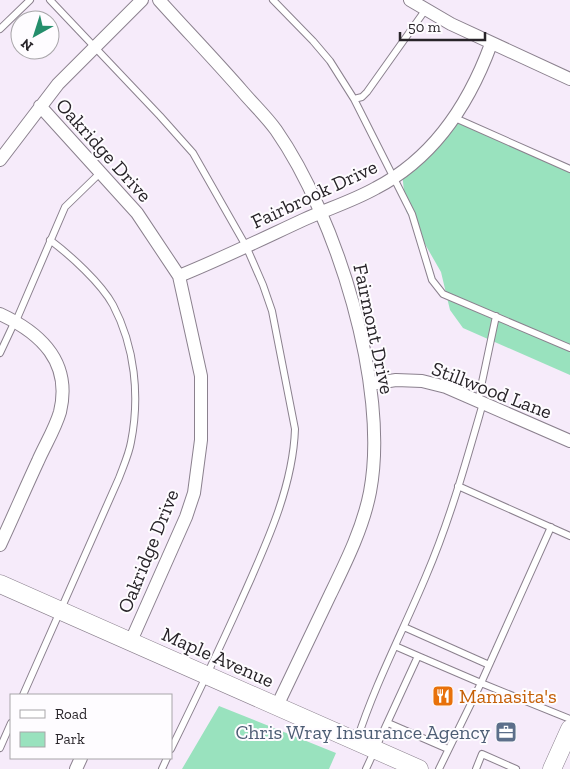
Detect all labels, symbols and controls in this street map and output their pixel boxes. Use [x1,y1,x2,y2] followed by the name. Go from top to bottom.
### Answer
[10,10,60,60] north arrow
[400,10,485,42] scale bar
[408,18,441,36] text: 50 m
[17,35,37,55] text: N
[51,93,157,207] street label: Oakridge Drive
[247,154,381,234] street label: Fairbrook Drive
[348,262,400,396] street label: Fairmont Drive
[429,356,555,424] street label: Stillwood Lane
[112,486,184,616] street label: Oakridge Drive
[158,622,278,692] street label: Maple Avenue
[431,684,455,708] restaurant icon: Mamasita's
[459,684,557,708] place label: Mamasita's
[10,694,172,759] legend
[55,705,88,723] text: Road
[235,720,491,744] place label: Chris Wray Insurance Agency
[494,720,518,744] office icon: Chris Wray Insurance Agency
[55,730,85,748] text: Park

